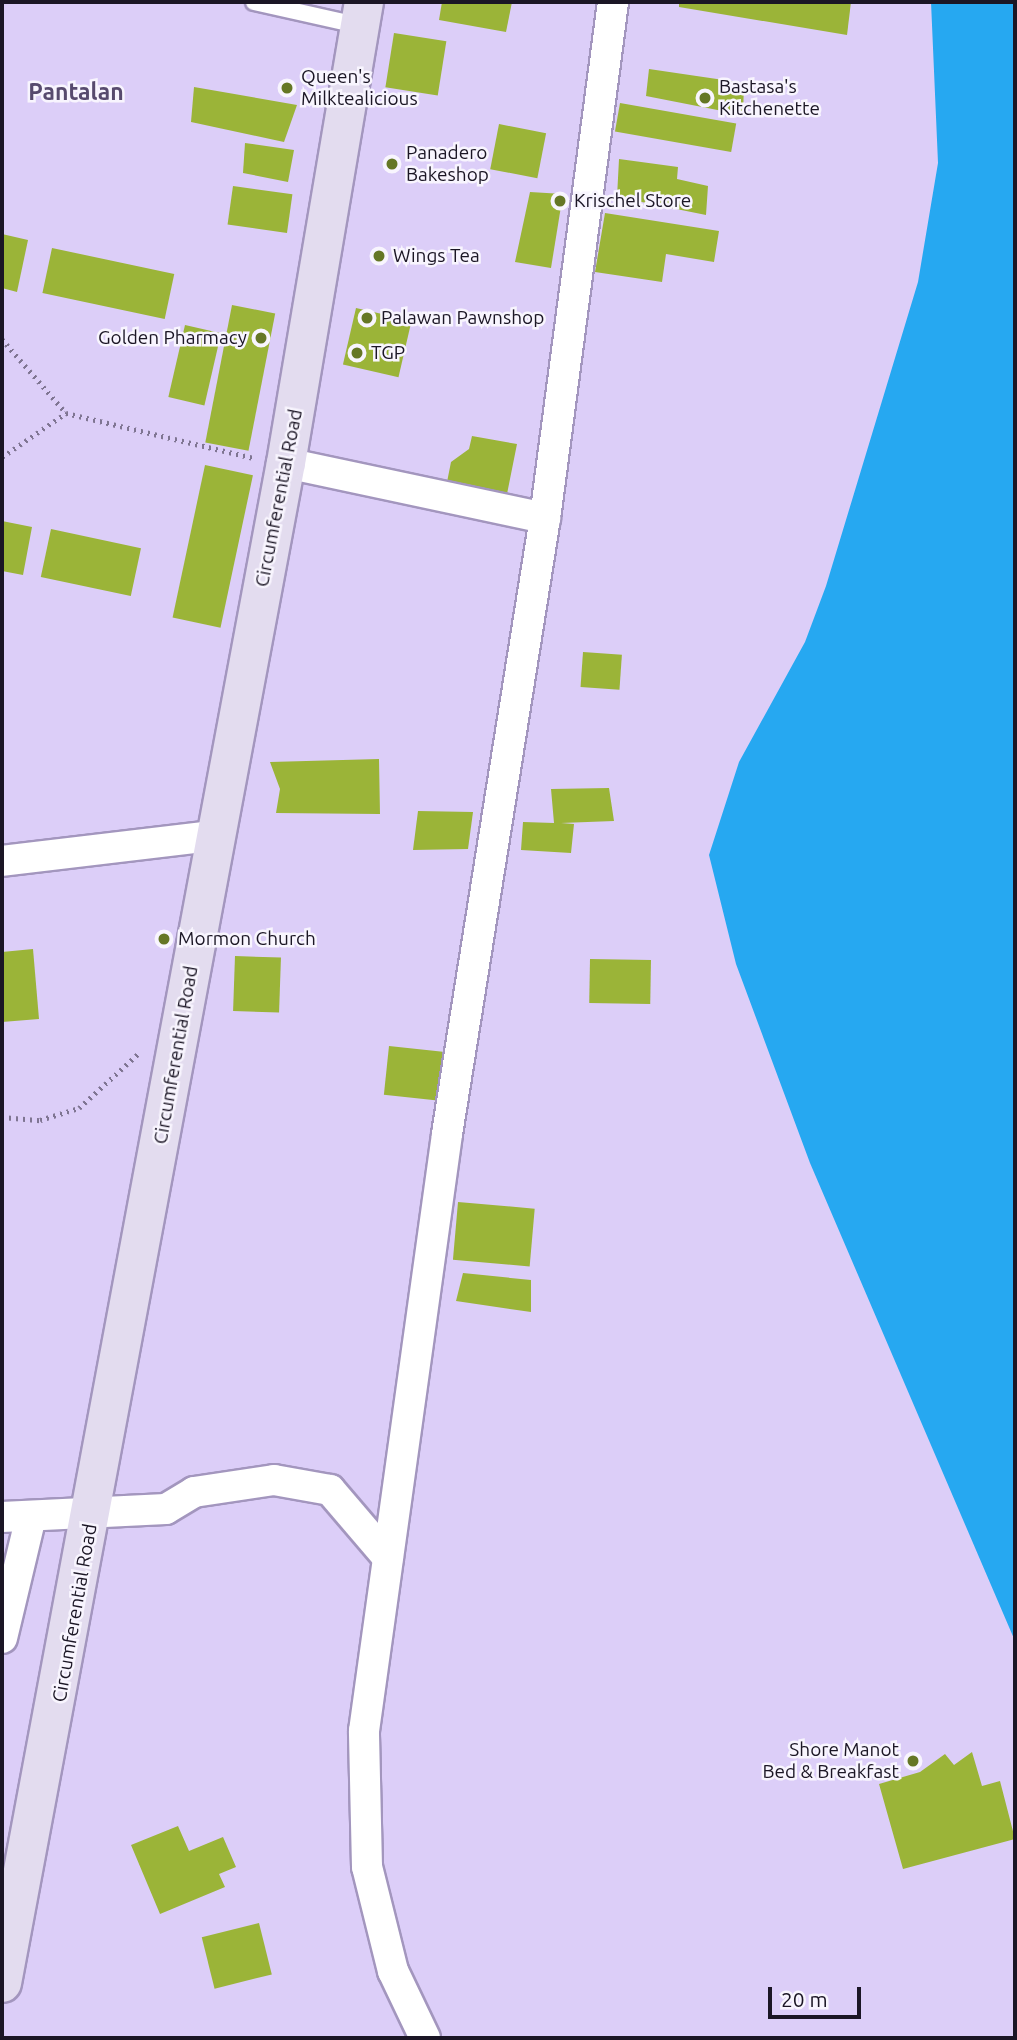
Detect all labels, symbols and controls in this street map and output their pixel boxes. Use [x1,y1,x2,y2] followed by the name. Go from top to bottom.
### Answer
[301,66,418,110] place label: Queen's Milktealicious
[719,76,820,120] place label: Bastasa's Kitchenette
[28,78,124,106] district label: Pantalan
[279,80,295,96] marker: Queen's Milktealicious
[697,90,713,106] marker: Bastasa's Kitchenette
[406,142,489,186] place label: Panadero Bakeshop
[384,156,400,172] marker: Panadero Bakeshop
[574,190,691,212] place label: Krischel Store
[552,193,568,209] marker: Krischel Store
[393,245,480,267] place label: Wings Tea
[371,248,387,264] marker: Wings Tea
[381,307,544,329] place label: Palawan Pawnshop
[359,310,375,326] marker: Palawan Pawnshop
[98,327,247,349] place label: Golden Pharmacy
[253,330,269,346] marker: Golden Pharmacy
[371,342,405,364] place label: TGP
[349,345,365,361] marker: TGP
[251,407,307,589] street label: Circumferential Road
[178,928,316,950] place label: Mormon Church
[156,931,172,947] marker: Mormon Church
[149,964,203,1146] street label: Circumferential Road
[48,1522,102,1704] street label: Circumferential Road
[762,1739,899,1783] place label: Shore Manot Bed & Breakfast
[905,1753,921,1769] marker: Shore Manot Bed & Breakfast
[772,1974,865,2018] scale bar
[781,1987,828,2011] text: 20 m

